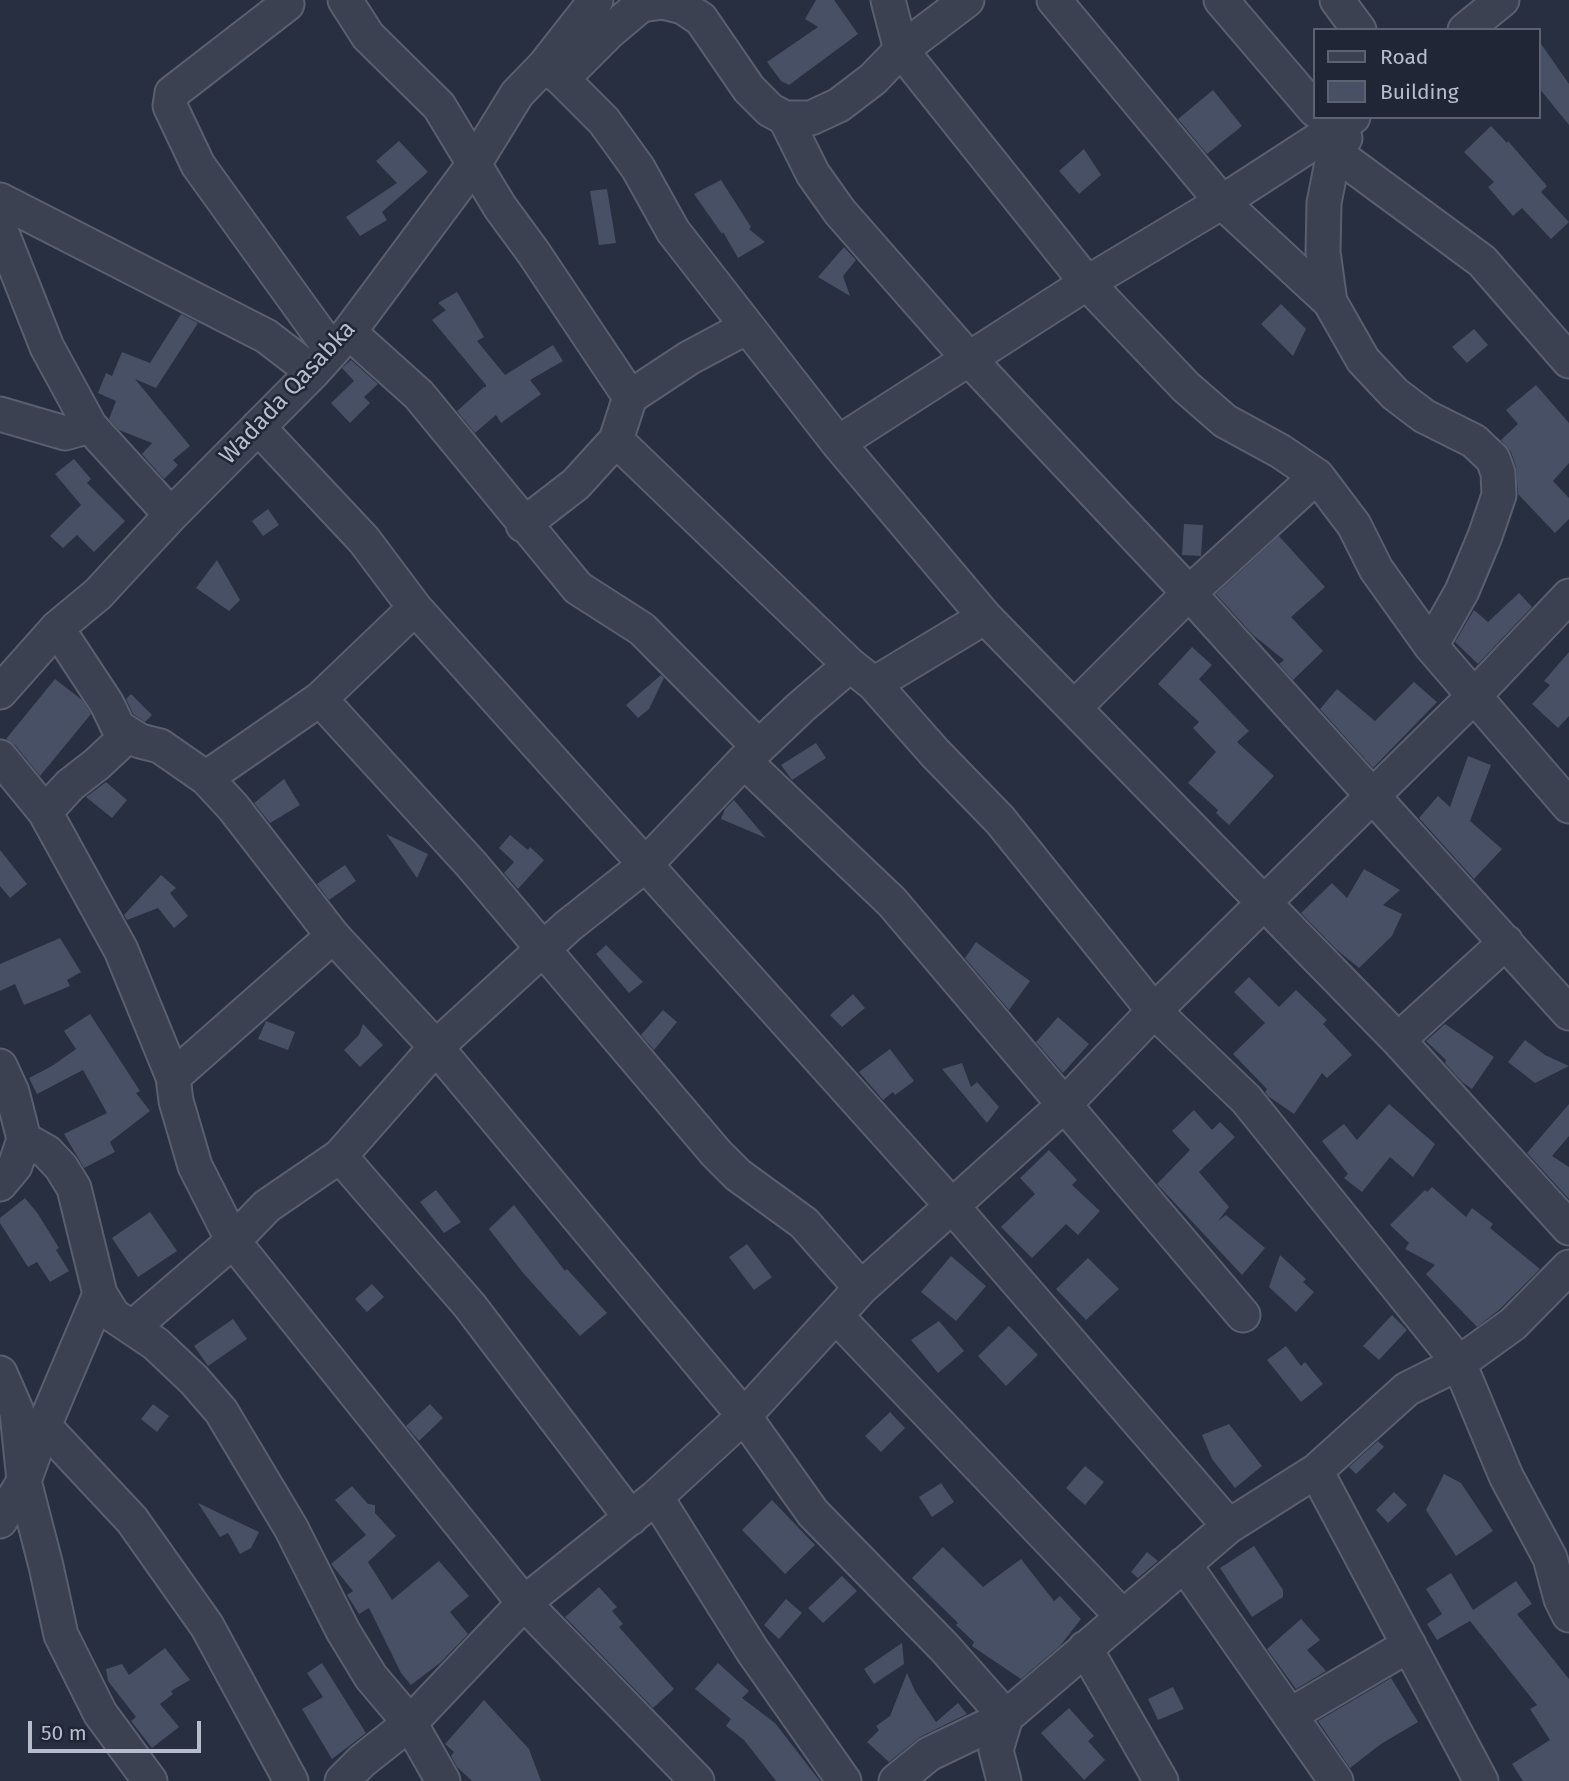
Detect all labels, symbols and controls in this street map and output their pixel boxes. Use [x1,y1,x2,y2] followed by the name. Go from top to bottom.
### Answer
[1314,28,1541,119] legend
[1380,44,1428,70] text: Road
[1380,79,1459,105] text: Building
[214,315,362,471] street label: Wadada Qasabka
[32,1708,205,1752] scale bar
[41,1720,87,1746] text: 50 m

